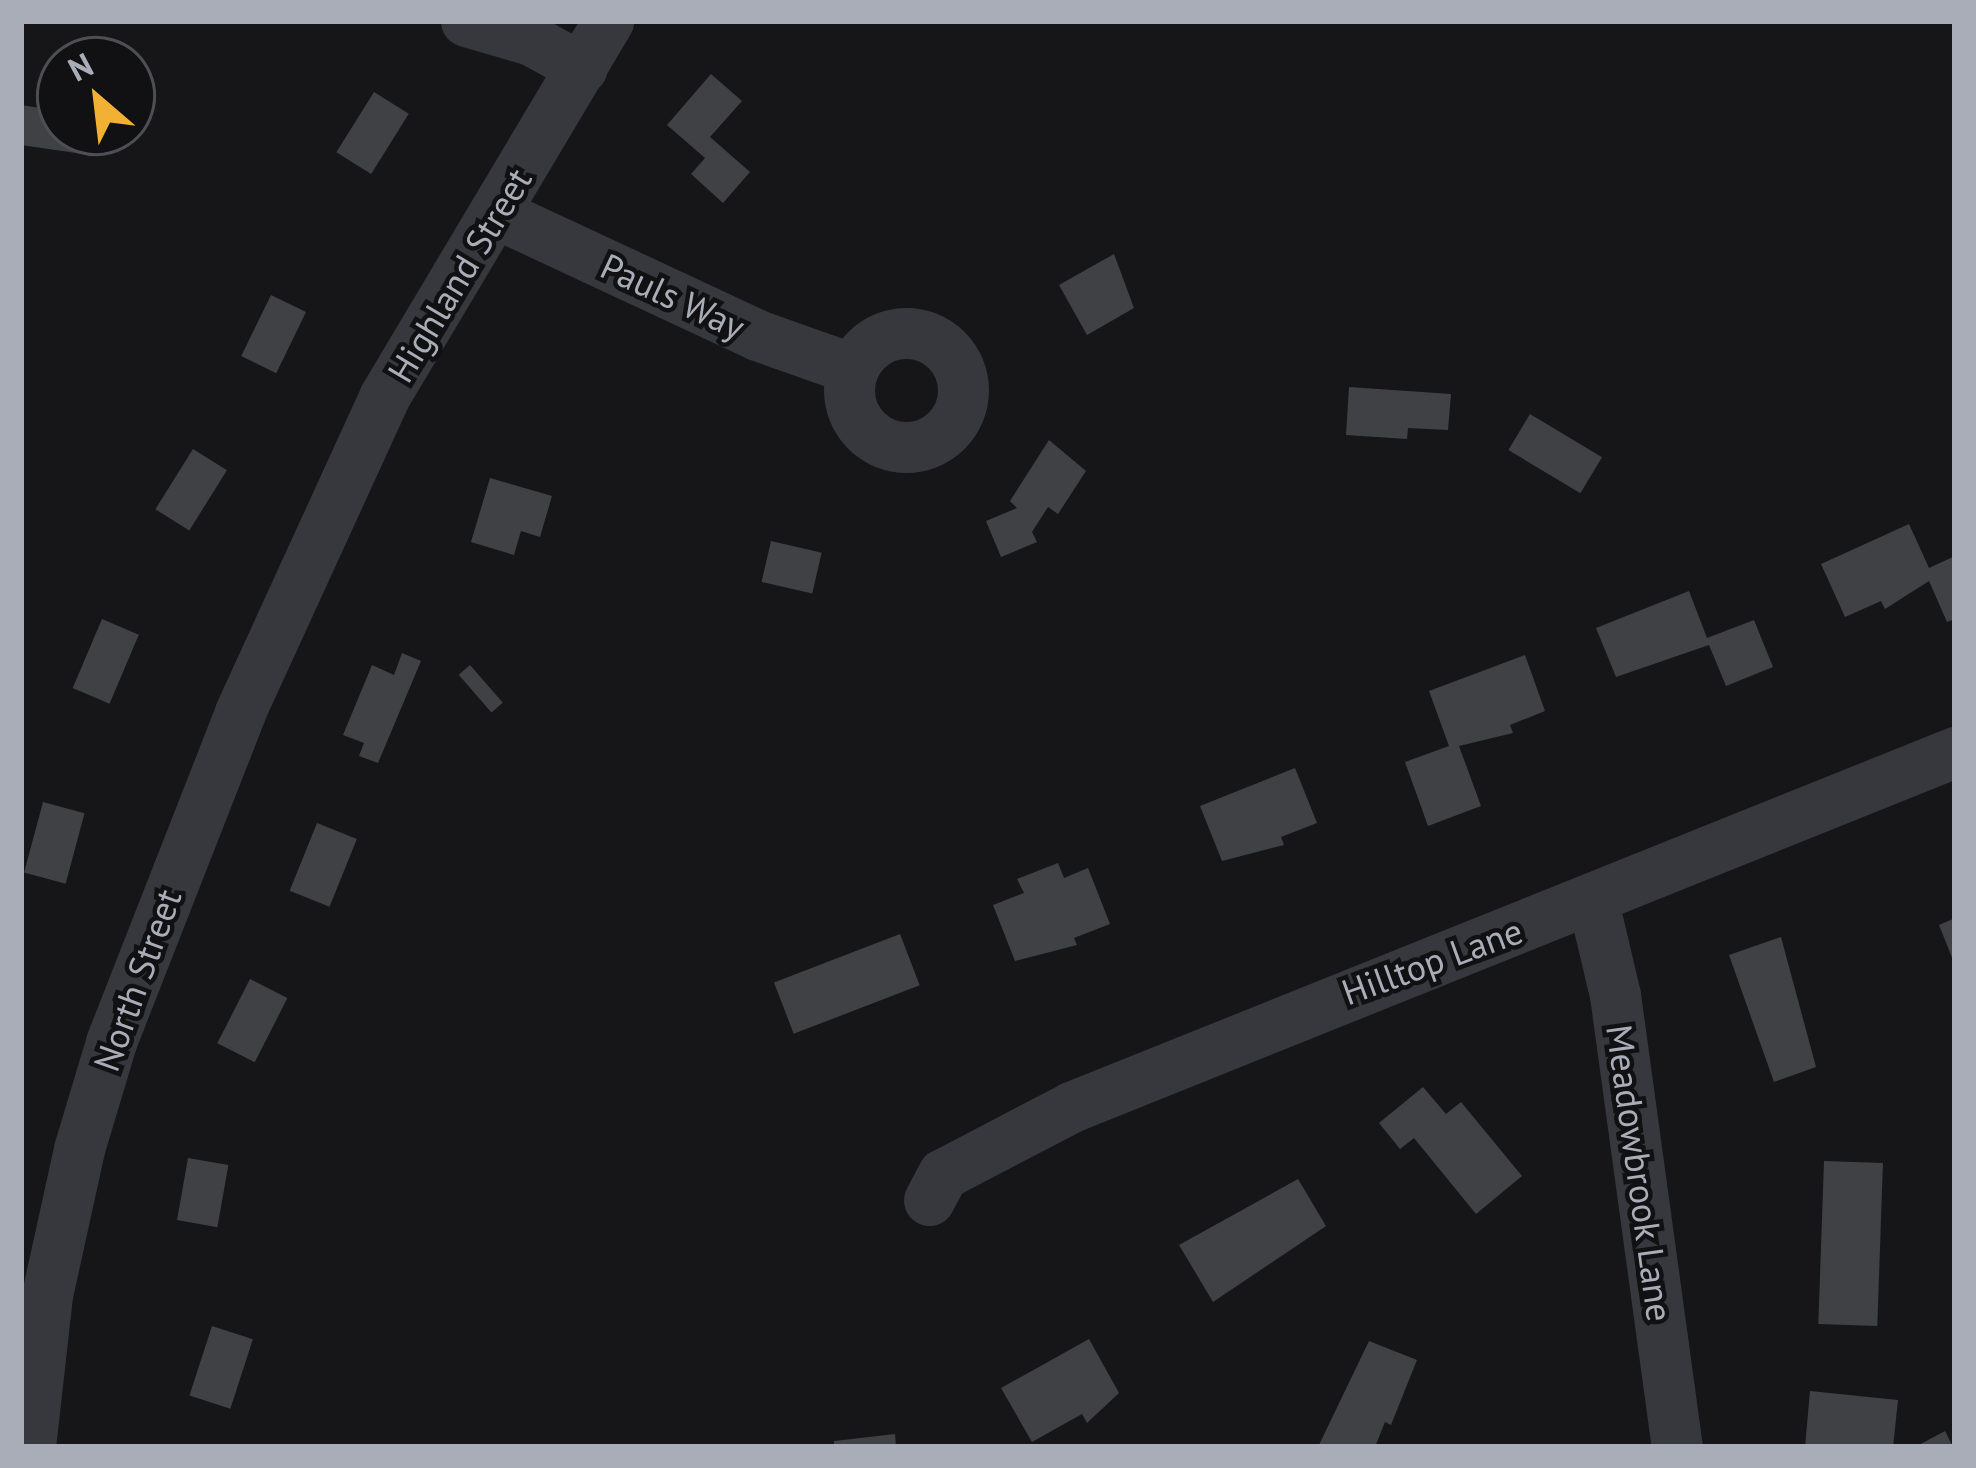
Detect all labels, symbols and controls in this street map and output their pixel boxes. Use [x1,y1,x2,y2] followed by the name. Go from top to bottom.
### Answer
[36,36,156,156] north arrow
[61,42,100,90] text: N
[378,160,540,390] street label: Highland Street
[594,244,752,348] street label: Pauls Way
[84,883,190,1077] street label: North Street
[1336,908,1528,1014] street label: Hilltop Lane
[1598,1021,1682,1325] street label: Meadowbrook Lane

